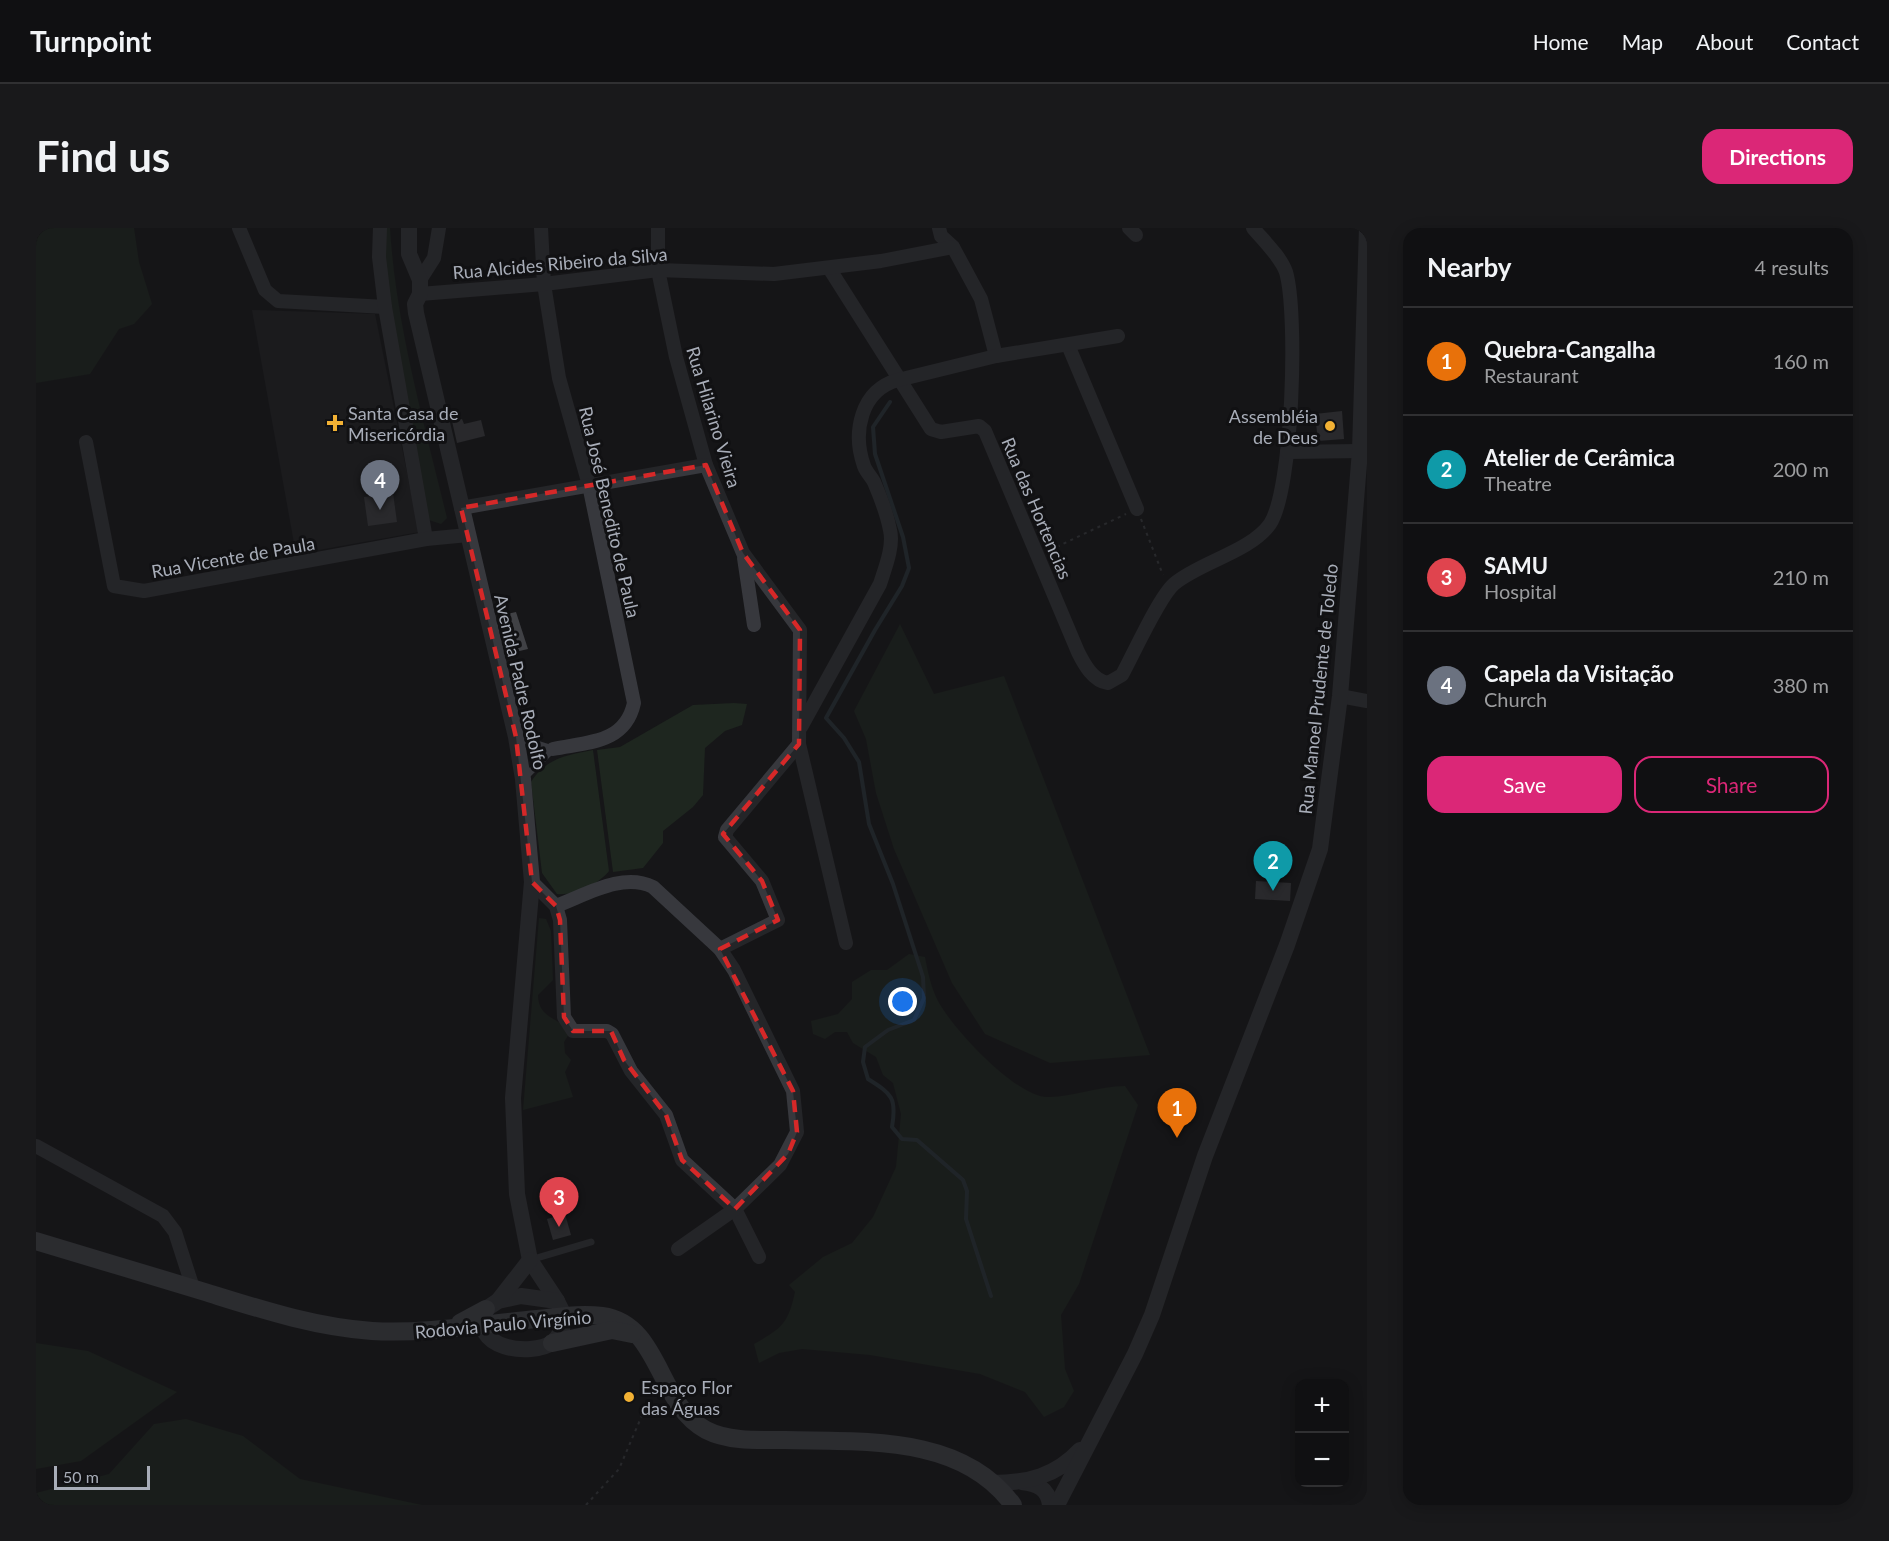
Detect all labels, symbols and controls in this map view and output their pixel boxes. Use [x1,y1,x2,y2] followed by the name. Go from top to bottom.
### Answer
[30,24,151,58] text: Turnpoint
[1533,29,1589,54] text: Home
[1622,29,1663,54] text: Map
[1696,29,1753,54] text: About
[1786,29,1859,54] text: Contact
[1702,129,1853,184] button: Directions
[36,131,170,181] text: Find us
[452,243,668,283] street label: Rua Alcides Ribeiro da Silva
[1427,251,1512,283] text: Nearby
[1754,255,1829,279] text: 4 results
[1484,336,1656,363] text: Quebra-Cangalha
[682,344,746,490] street label: Rua Hilarino Vieira
[1441,349,1452,373] text: 1
[1773,349,1829,373] text: 160 m
[1484,363,1579,387] text: Restaurant
[348,402,458,445] place label: Santa Casa de Misericórdia
[575,404,645,620] street label: Rua José Benedito de Paula
[1229,405,1318,448] place label: Assembléia de Deus
[326,414,344,432] marker: Santa Casa de Misericórdia
[1323,419,1337,433] marker: Assembléia de Deus
[997,434,1077,582] street label: Rua das Hortencias
[1484,444,1675,471] text: Atelier de Cerâmica
[1441,457,1452,481] text: 2
[1773,457,1829,481] text: 200 m
[360,460,400,510] pin: 4
[1484,471,1552,495] text: Theatre
[150,532,316,582] street label: Rua Vicente de Paula
[1484,552,1548,579] text: SAMU
[1294,563,1342,815] street label: Rua Manoel Prudente de Toledo
[1441,565,1452,589] text: 3
[1773,565,1829,589] text: 210 m
[1484,579,1557,603] text: Hospital
[490,592,552,772] street label: Avenida Padre Rodolfo
[1484,660,1674,687] text: Capela da Visitação
[1441,673,1452,697] text: 4
[1773,673,1829,697] text: 380 m
[1484,687,1547,711] text: Church
[1427,756,1622,813] button: Save
[1634,756,1829,813] button: Share
[1254,842,1292,891] pin: 2
[888,987,917,1016] your location
[1158,1088,1196,1138] pin: 1
[540,1178,578,1227] pin: 3
[414,1305,592,1343] street label: Rodovia Paulo Virgínio
[641,1376,733,1419] place label: Espaço Flor das Águas
[1295,1379,1349,1487] map controls
[1295,1379,1349,1433] button: +
[622,1390,636,1404] marker: Espaço Flor das Águas
[1295,1433,1349,1487] button: −
[54,1463,150,1490] scale bar
[63,1467,99,1486] text: 50 m

